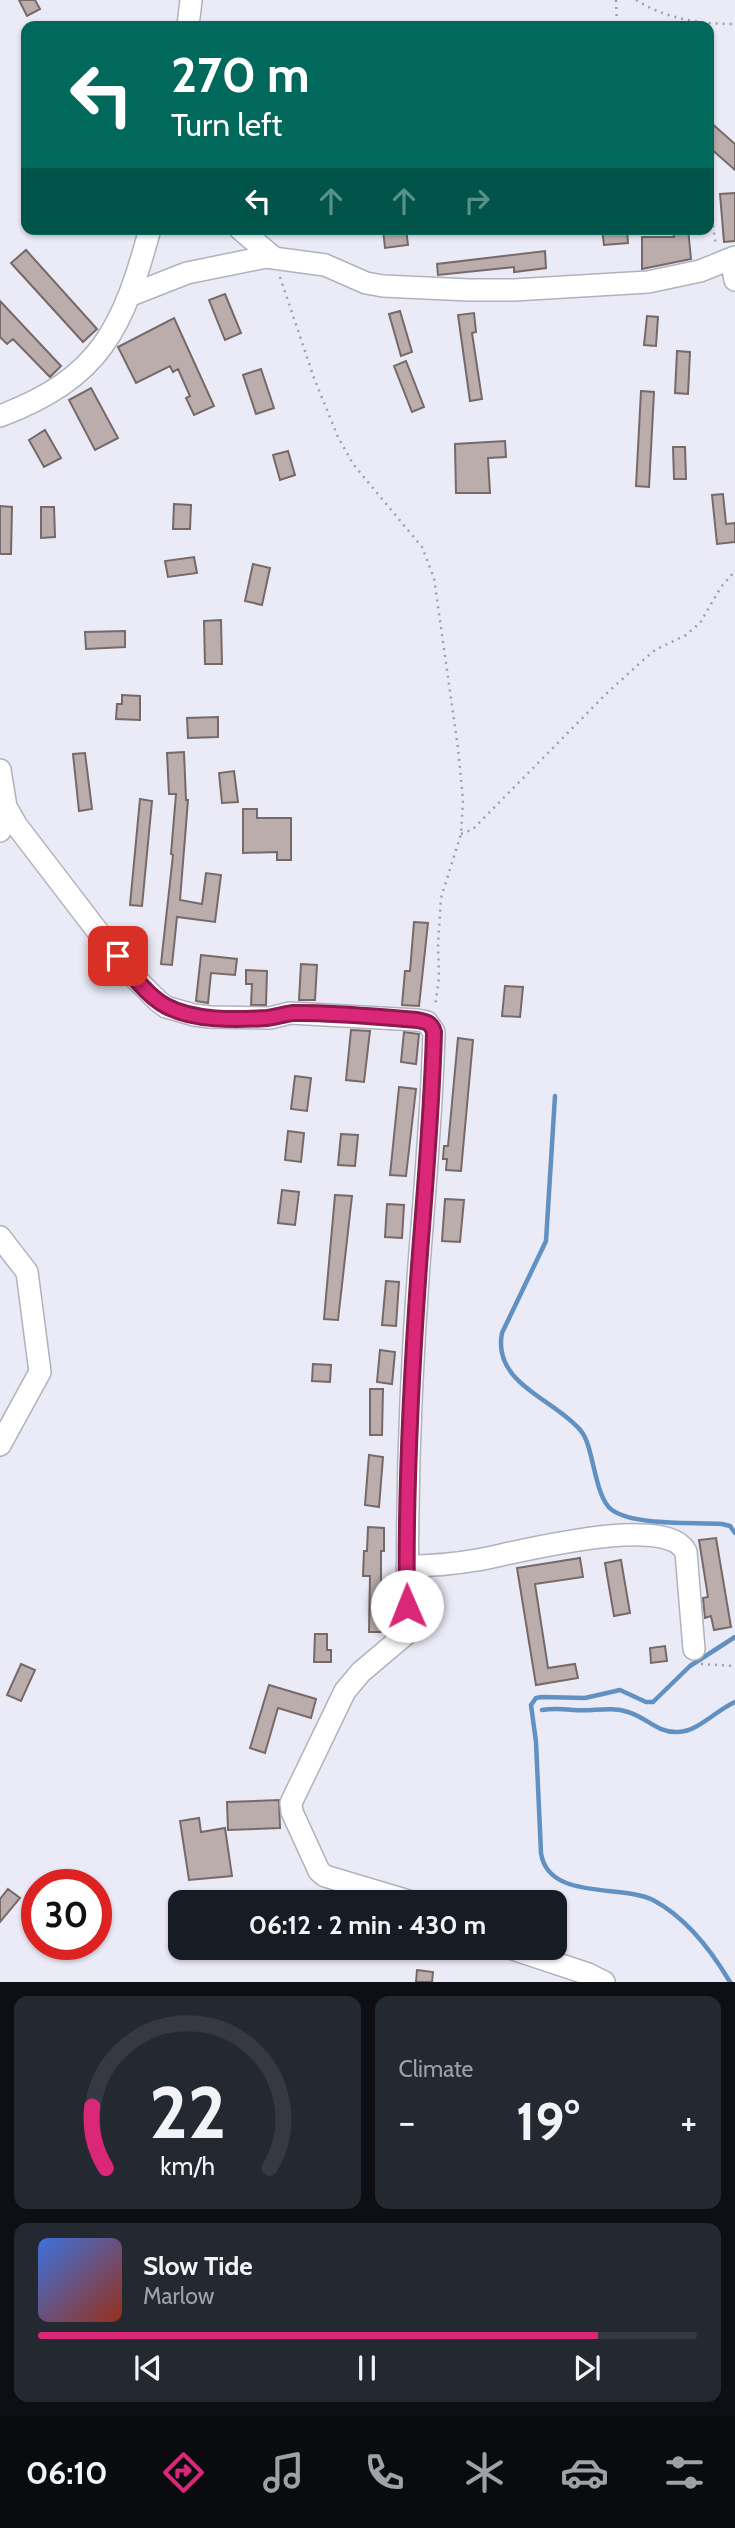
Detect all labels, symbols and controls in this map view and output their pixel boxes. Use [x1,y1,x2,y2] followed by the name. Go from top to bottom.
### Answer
[171,45,310,104] text: 270 m
[56,49,147,140] icon: left
[171,105,282,144] text: Turn left
[239,182,277,220] icon: left
[312,182,350,220] icon: ahead
[385,182,423,220] icon: ahead
[458,182,496,220] icon: right
[88,926,148,986] pin
[99,937,137,975] icon: arrive
[370,1569,444,1643] position arrow
[21,1869,112,1960] speed limit sign: 30
[249,1909,486,1941] text: 06:12 · 2 min · 430 m
[399,2055,473,2083] text: Climate
[149,2069,226,2157] text: 22
[516,2090,579,2153] text: 19°
[399,2098,415,2145] text: −
[680,2098,697,2145] text: +
[160,2151,215,2181] text: km/h
[143,2250,253,2282] text: Slow Tide
[143,2282,214,2310] text: Marlow
[129,2349,167,2387] icon: previous
[348,2349,386,2387] icon: pause
[568,2349,606,2387] icon: next
[159,2448,208,2497] icon: directions
[259,2448,308,2497] icon: music
[360,2448,409,2497] icon: phone
[460,2448,509,2497] icon: climate
[560,2448,609,2497] icon: car
[660,2448,709,2497] icon: filters
[26,2453,108,2492] text: 06:10

